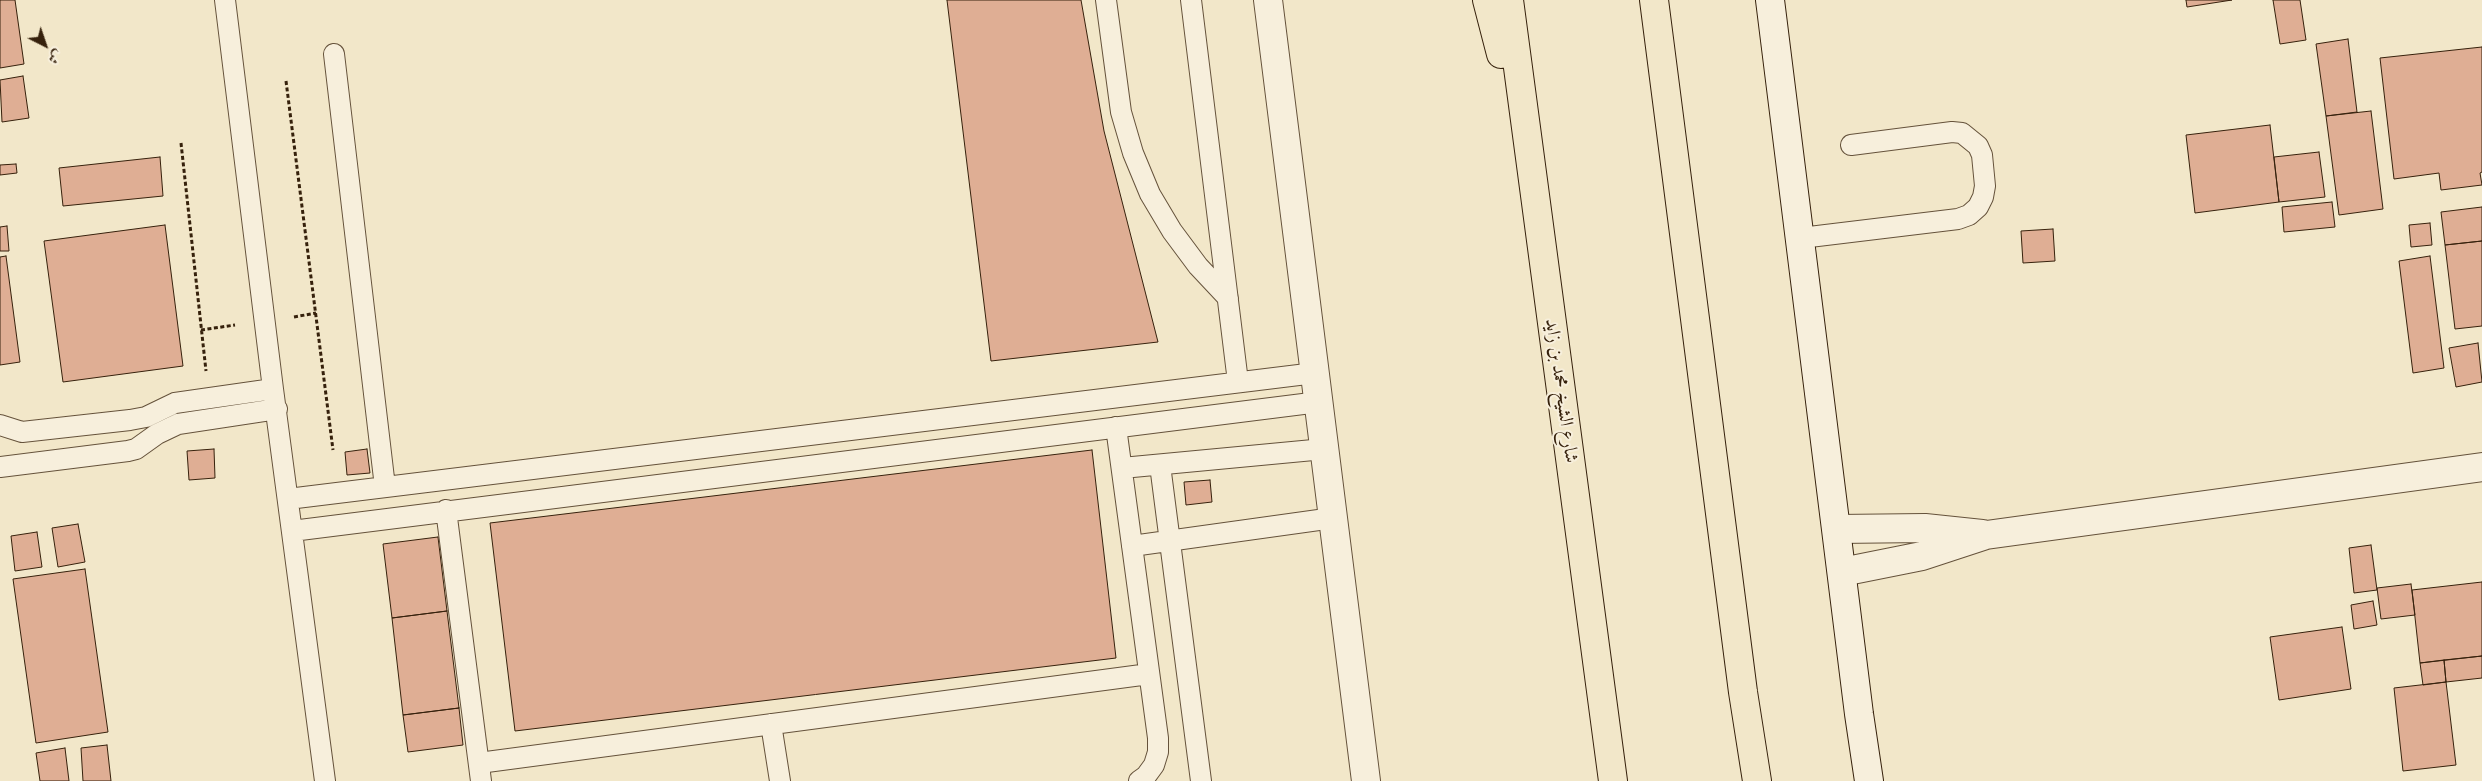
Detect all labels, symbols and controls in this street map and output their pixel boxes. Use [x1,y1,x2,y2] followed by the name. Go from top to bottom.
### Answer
[20,20,70,70] north arrow
[44,45,66,68] text: ش
[1539,317,1581,465] street label: شارع الشيخ محمد بن زايد

